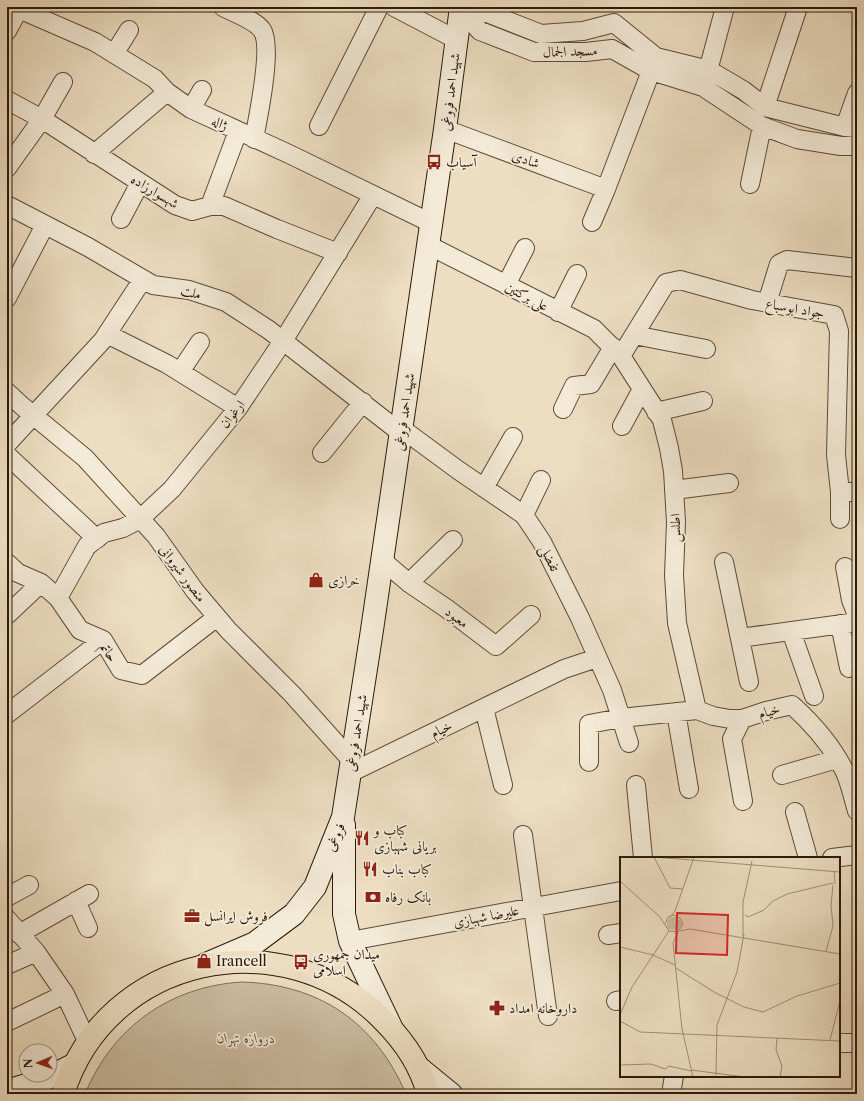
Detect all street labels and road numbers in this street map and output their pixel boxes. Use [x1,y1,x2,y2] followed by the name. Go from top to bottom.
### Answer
[542,41,598,61] street label: مسجد الجمال
[436,52,465,132] street label: شهید احمد فروغی
[209,111,231,135] street label: ژاله
[510,146,542,172] street label: شادی
[127,170,182,213] street label: شهسوارزاده
[502,277,552,316] street label: علی برکتین
[179,281,203,303] street label: ملت
[764,294,826,325] street label: جواد ابوسباع
[390,372,419,452] street label: شهید احمد فروغی
[215,396,249,432] street label: ارغوان
[666,514,685,542] street label: اطلس
[155,541,211,605] street label: منصور شیروانی
[535,542,564,575] street label: تفضلی
[442,602,472,632] street label: معبود
[93,639,122,668] street label: حاتم
[341,693,372,773] street label: شهید احمد فروغی
[756,699,783,727] street label: خیام
[427,716,457,746] street label: خیام
[321,820,349,854] street label: فروغی
[452,901,521,932] street label: علیرضا شهبازی

